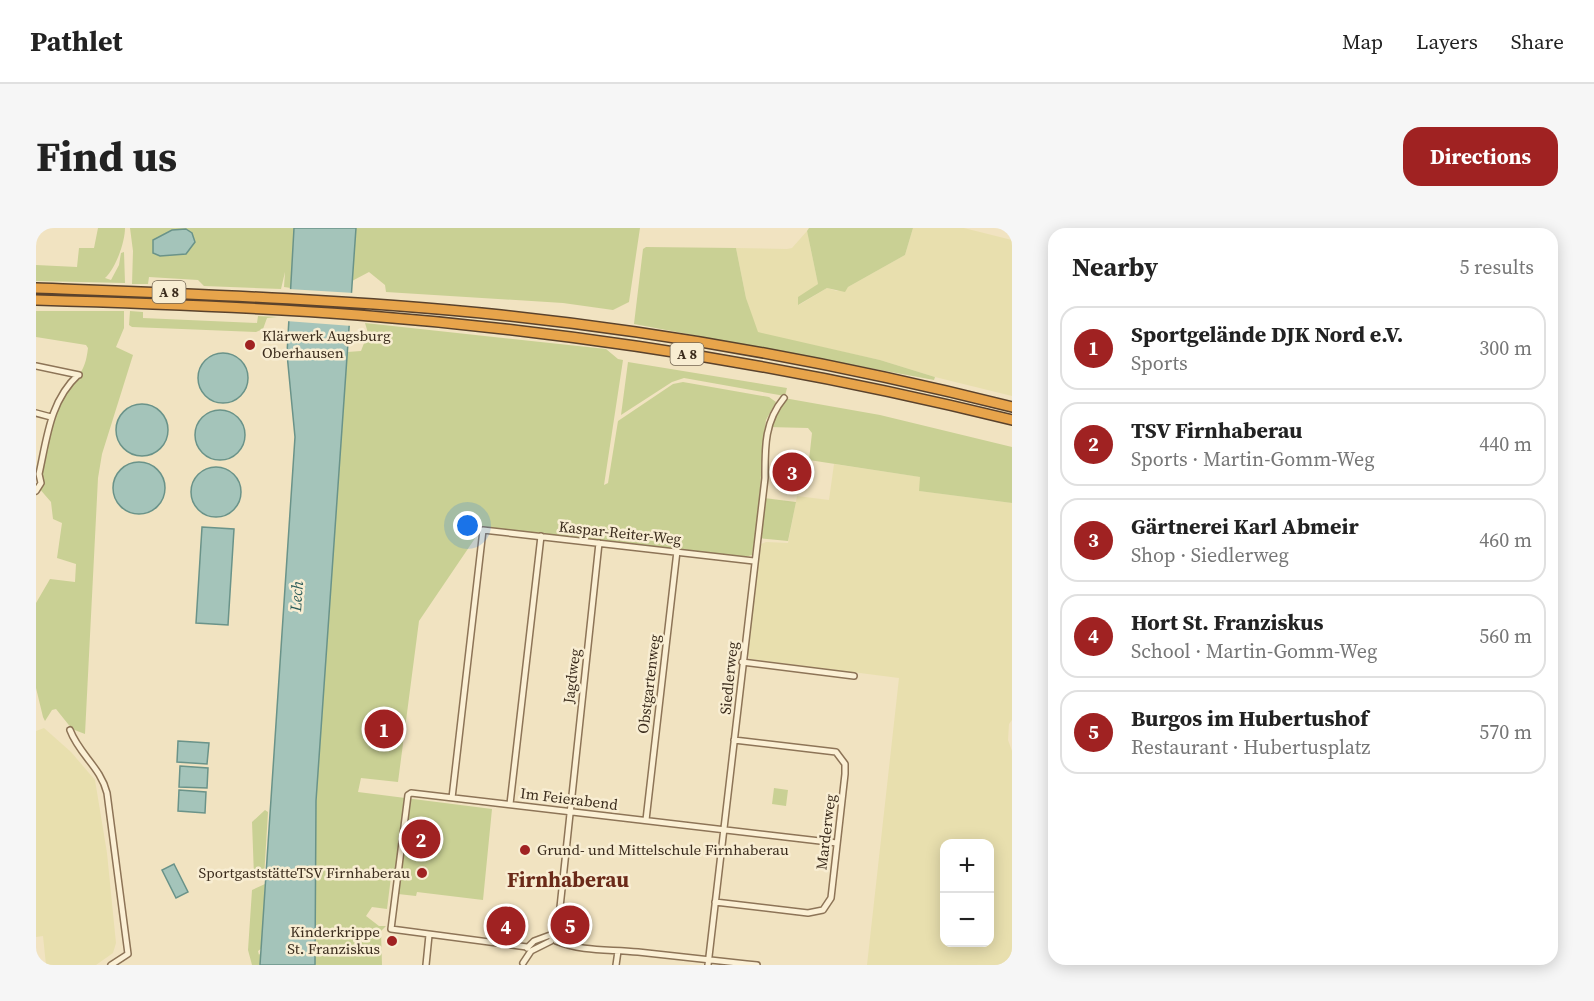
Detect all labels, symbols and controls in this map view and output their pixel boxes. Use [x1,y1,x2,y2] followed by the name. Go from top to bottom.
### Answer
[30,22,123,60] text: Pathlet
[1342,27,1383,56] text: Map
[1416,27,1478,56] text: Layers
[1511,27,1564,56] text: Share
[36,127,177,185] text: Find us
[1403,127,1558,186] button: Directions
[1072,249,1158,285] text: Nearby
[1459,253,1534,281] text: 5 results
[152,281,186,303] road number: A 8
[1131,319,1403,349] text: Sportgelände DJK Nord e.V.
[262,325,391,363] place label: Klärwerk Augsburg Oberhausen
[1088,334,1099,362] text: 1
[1479,334,1532,362] text: 300 m
[243,338,257,352] marker: Klärwerk Augsburg Oberhausen
[670,343,704,365] road number: A 8
[1131,349,1188,377] text: Sports
[1131,415,1302,445] text: TSV Firnhaberau
[1088,430,1099,458] text: 2
[1479,430,1532,458] text: 440 m
[1131,445,1375,473] text: Sports · Martin-Gomm-Weg
[772,450,812,494] pin: 3
[453,511,482,540] your location
[1131,511,1359,541] text: Gärtnerei Karl Abmeir
[558,516,683,549] street label: Kaspar-Reiter-Weg
[1088,526,1099,554] text: 3
[1479,526,1532,554] text: 460 m
[1131,541,1289,569] text: Shop · Siedlerweg
[284,580,308,613] water label: Lech
[1131,607,1323,637] text: Hort St. Franziskus
[1088,622,1099,650] text: 4
[1479,622,1532,650] text: 560 m
[632,633,665,735] street label: Obstgartenweg
[1131,637,1377,665] text: School · Martin-Gomm-Weg
[714,640,743,716] street label: Siedlerweg
[558,647,585,706] street label: Jagdweg
[1131,703,1368,733] text: Burgos im Hubertushof
[364,706,404,752] pin: 1
[1088,718,1099,746] text: 5
[1479,718,1532,746] text: 570 m
[1131,733,1370,761] text: Restaurant · Hubertusplatz
[519,782,620,815] street label: Im Feierabend
[810,793,841,871] street label: Marderweg
[402,816,440,862] pin: 2
[537,839,789,860] place label: Grund- und Mittelschule Firnhaberau
[940,839,994,947] map controls
[940,839,994,893] button: +
[518,843,532,857] marker: Grund- und Mittelschule Firnhaberau
[198,862,410,883] place label: SportgaststätteTSV Firnhaberau
[507,865,629,894] district label: Firnhaberau
[415,866,429,880] marker: SportgaststätteTSV Firnhaberau
[940,893,994,947] button: −
[550,902,590,948] pin: 5
[486,904,526,948] pin: 4
[287,921,380,959] place label: Kinderkrippe St. Franziskus
[385,934,399,948] marker: Kinderkrippe St. Franziskus

